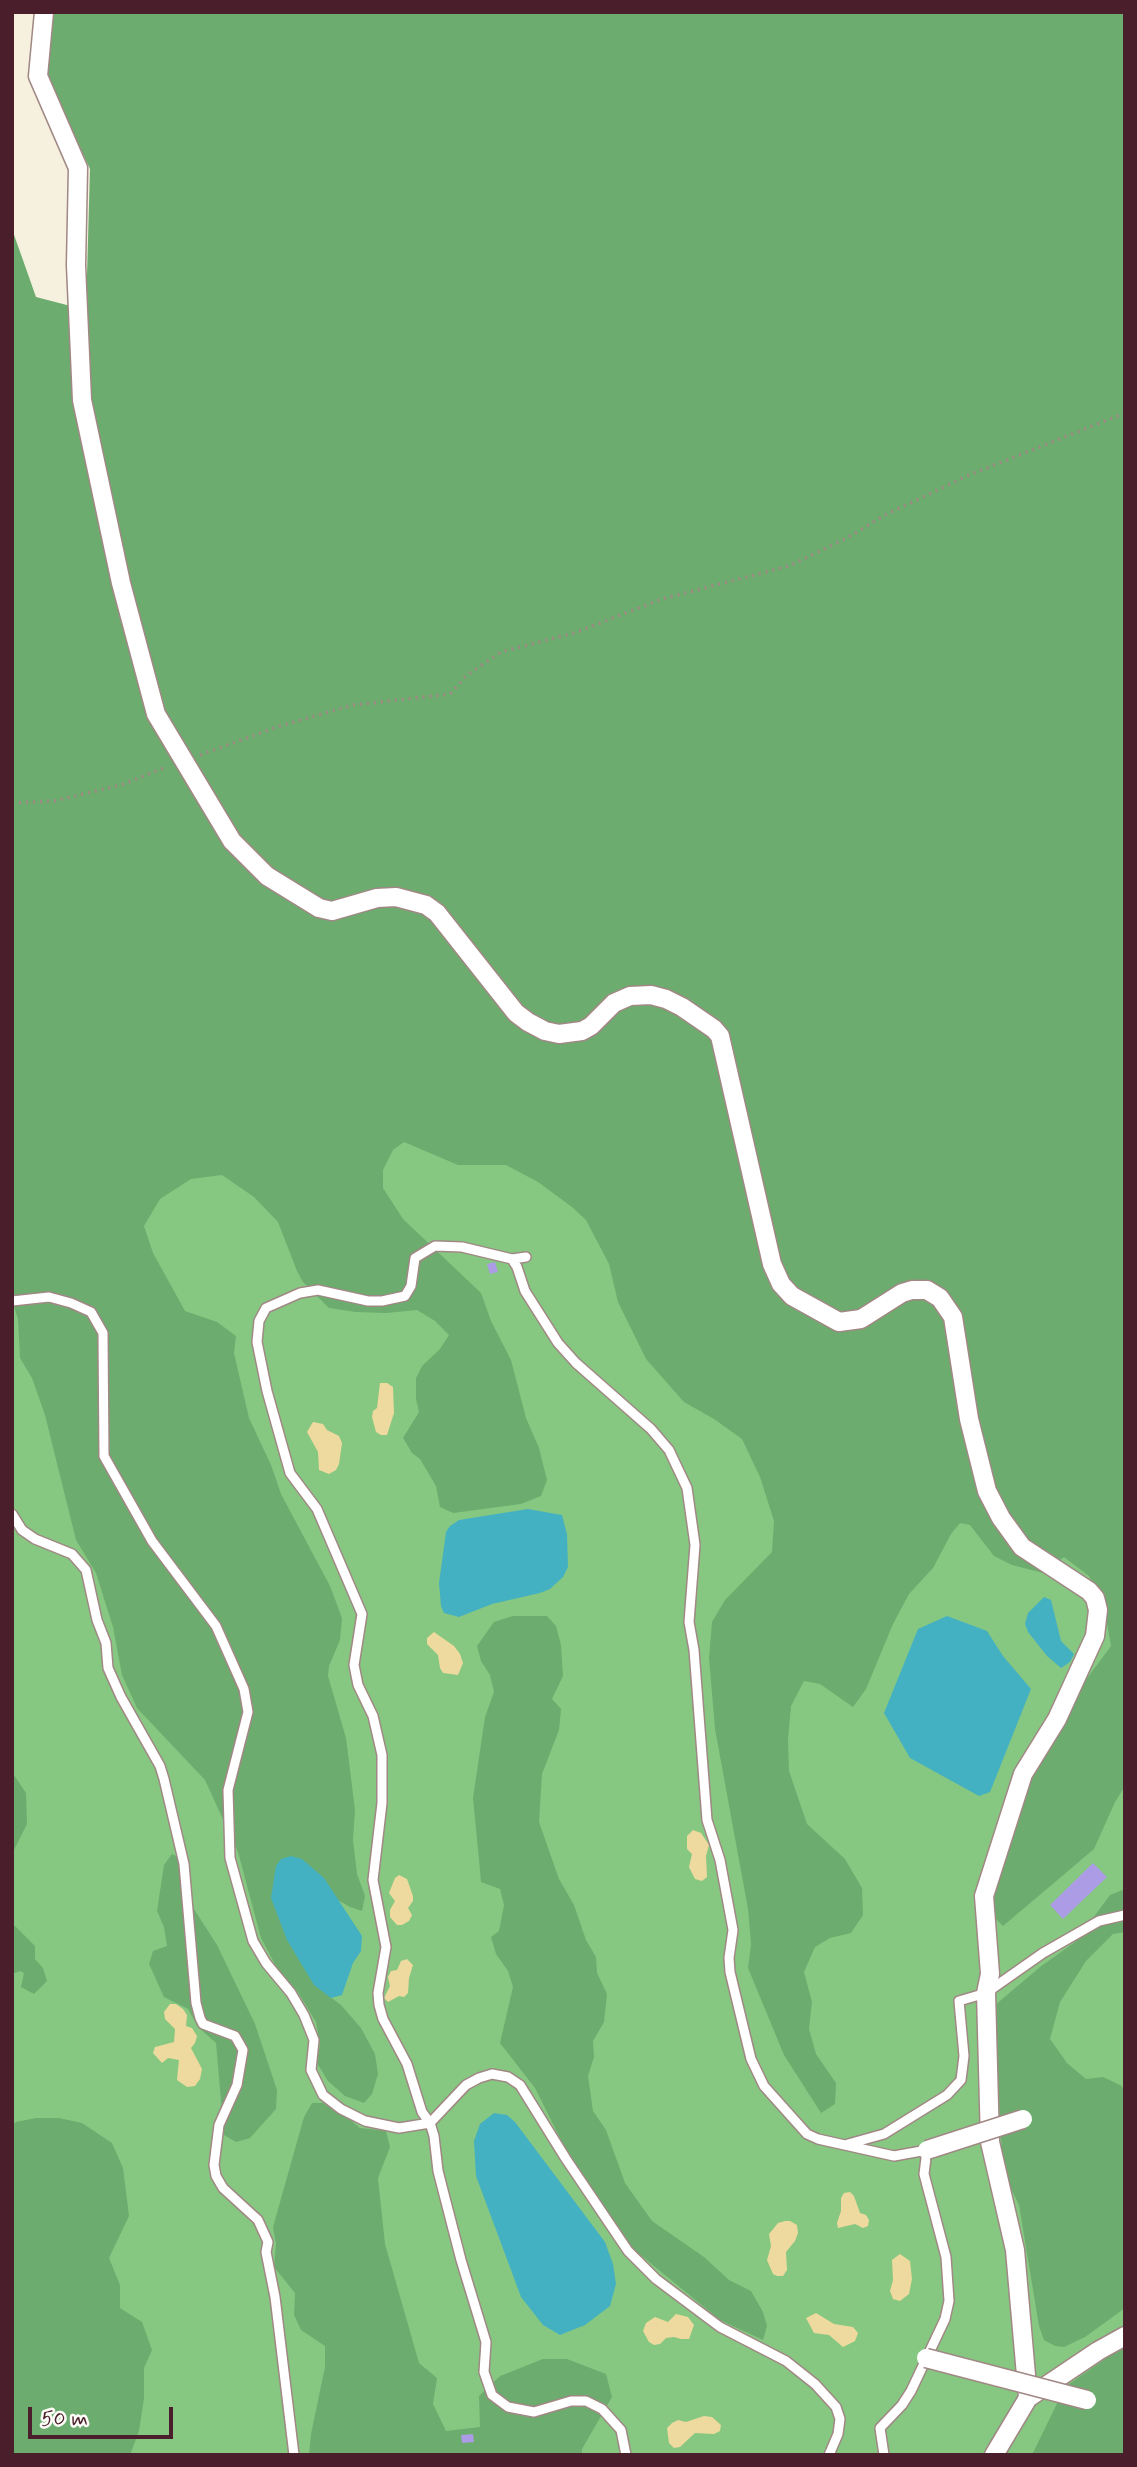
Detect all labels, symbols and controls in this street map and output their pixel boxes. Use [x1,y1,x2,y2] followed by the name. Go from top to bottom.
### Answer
[32,2394,177,2438] scale bar
[41,2405,88,2433] text: 50 m

